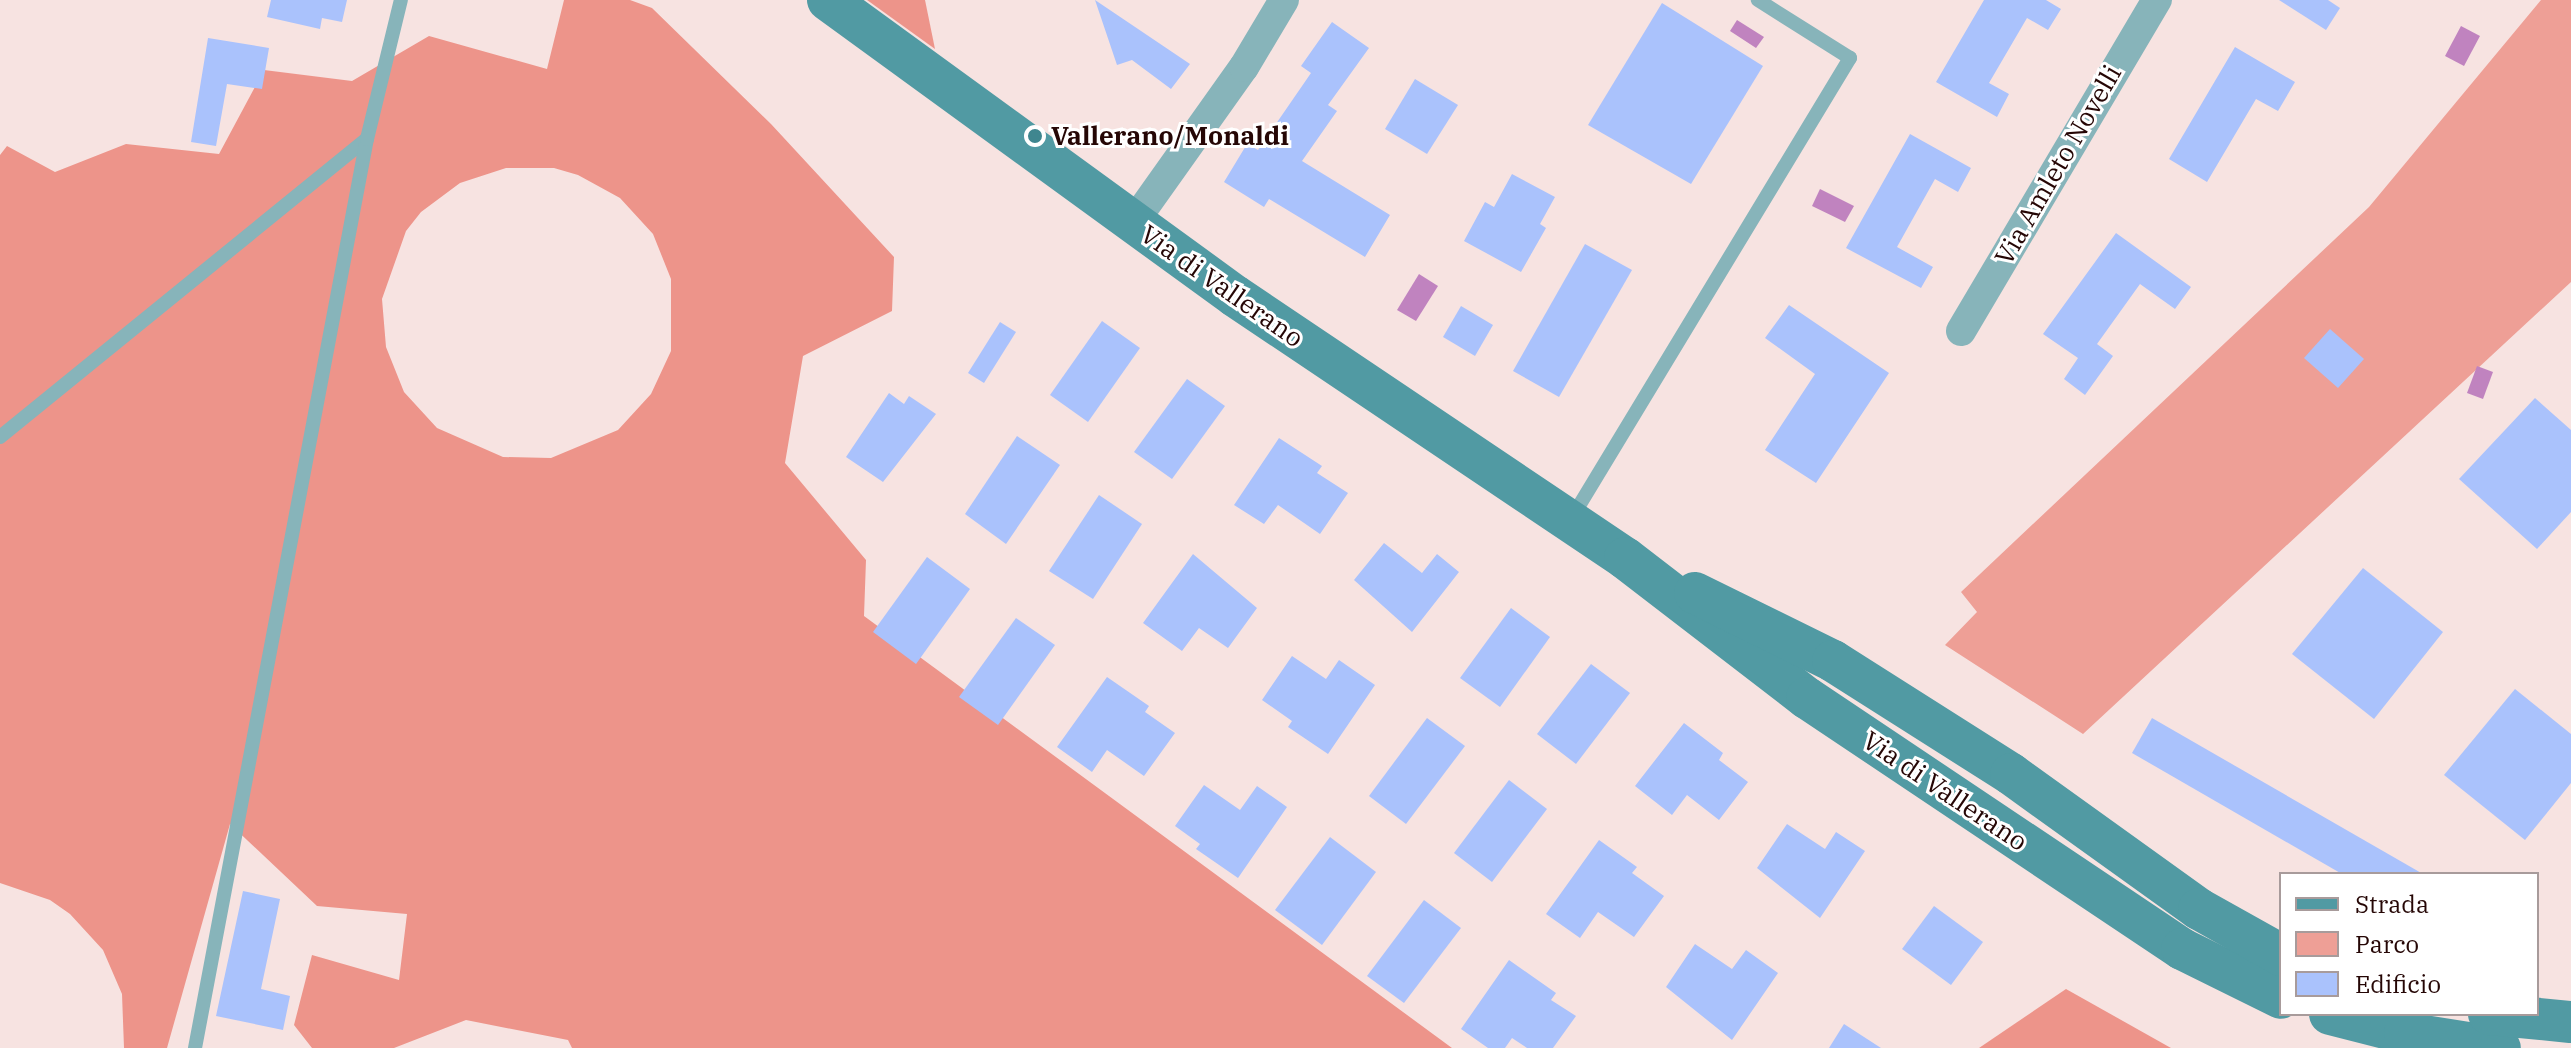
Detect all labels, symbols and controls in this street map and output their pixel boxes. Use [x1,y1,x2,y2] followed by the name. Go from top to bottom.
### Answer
[1988,60,2128,270] street label: Via Amleto Novelli
[1051,120,1289,152] place label: Vallerano/Monaldi
[1026,127,1044,145] marker: Vallerano/Monaldi
[1135,218,1309,354] street label: Via di Vallerano
[1857,725,2033,857] street label: Via di Vallerano
[2279,872,2539,1016] legend
[2355,888,2429,920] text: Strada
[2355,928,2419,960] text: Parco
[2355,968,2441,1000] text: Edificio

